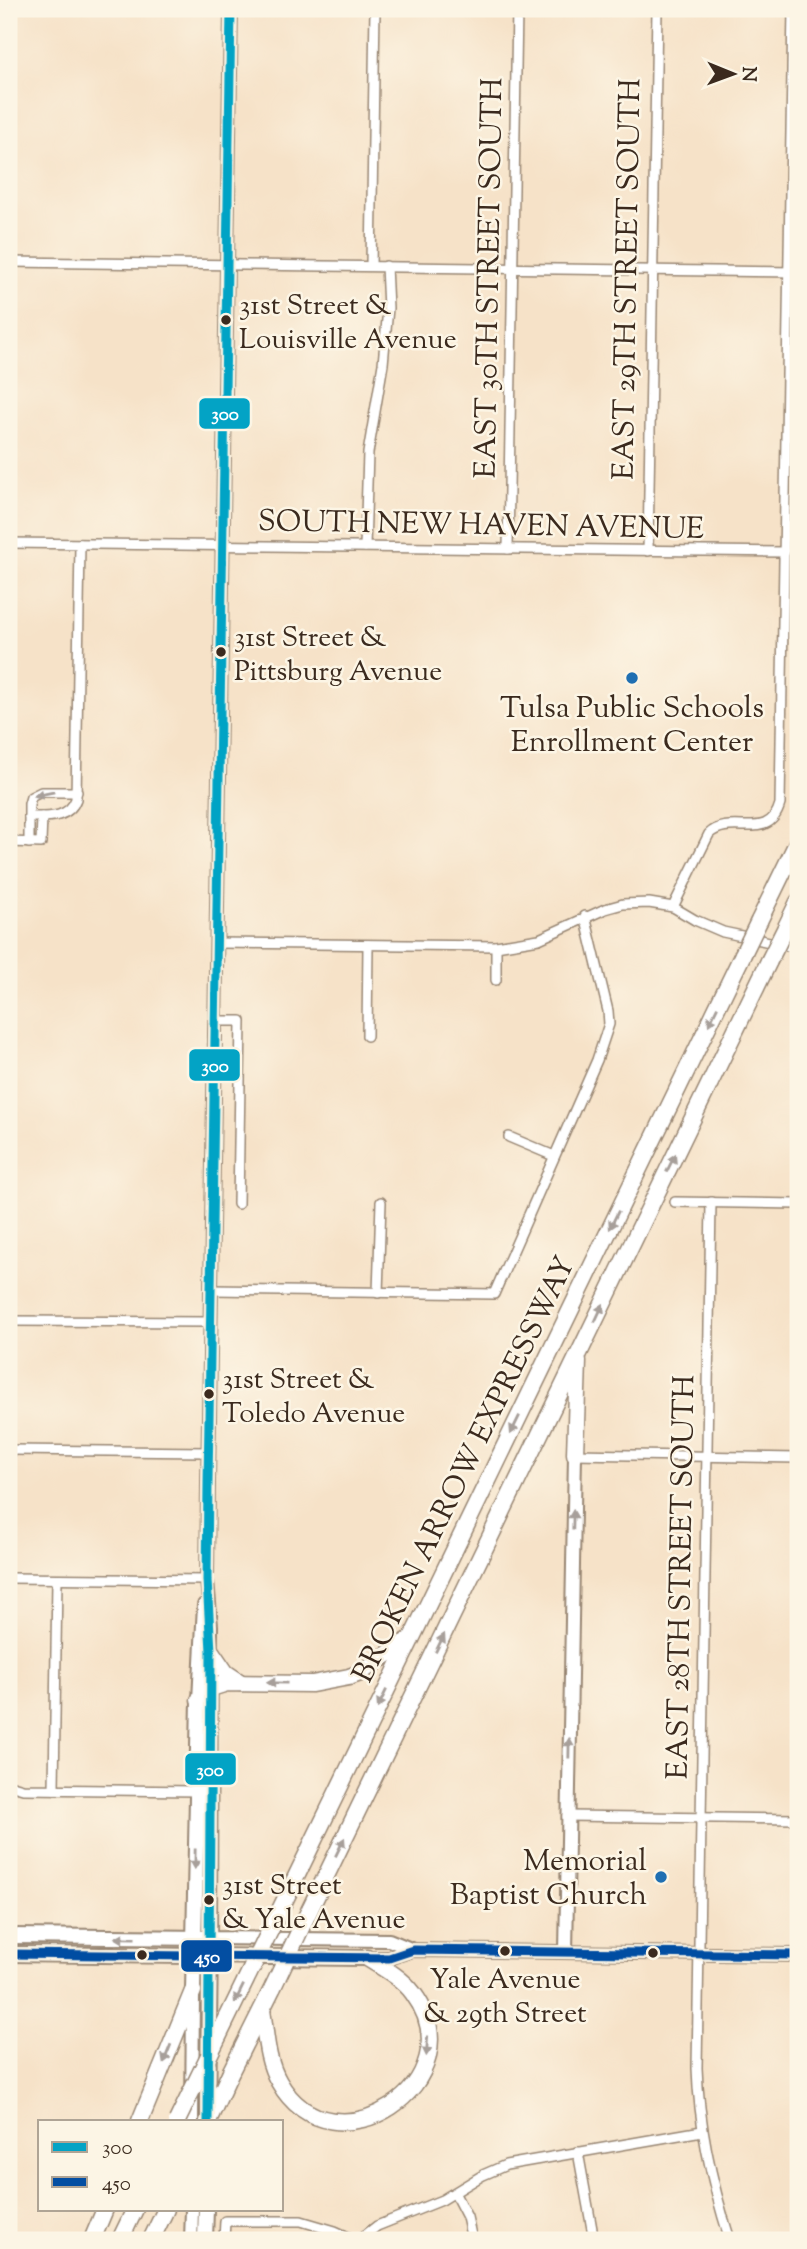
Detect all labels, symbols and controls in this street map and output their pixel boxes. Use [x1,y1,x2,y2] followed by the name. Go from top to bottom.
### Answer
[698,38,768,108] north arrow
[734,66,761,82] text: N
[466,77,515,479] street label: EAST 30TH STREET SOUTH
[603,78,654,480] street label: EAST 29TH STREET SOUTH
[239,287,457,361] place label: 31st Street & Louisville Avenue
[219,313,233,327] marker: 31st Street & Louisville Avenue
[198,397,251,430] line badge: 300
[211,402,239,429] text: 300
[257,501,704,552] street label: SOUTH NEW HAVEN AVENUE
[234,619,442,693] place label: 31st Street & Pittsburg Avenue
[214,645,228,659] marker: 31st Street & Pittsburg Avenue
[624,670,640,686] marker: Tulsa Public Schools Enrollment Center
[500,688,764,765] place label: Tulsa Public Schools Enrollment Center
[33,789,55,800] one-way arrow
[708,1006,719,1026] one-way arrow
[188,1048,241,1082] line badge: 300
[201,1054,229,1081] text: 300
[666,1153,677,1173] one-way arrow
[609,1210,620,1230] one-way arrow
[343,1250,587,1691] street label: BROKEN ARROW EXPRESSWAY
[594,1303,605,1324] one-way arrow
[222,1361,405,1435] place label: 31st Street & Toledo Avenue
[657,1374,708,1780] street label: EAST 28TH STREET SOUTH
[202,1387,216,1401] marker: 31st Street & Toledo Avenue
[509,1415,521,1435] one-way arrow
[567,1509,579,1531] one-way arrow
[434,1633,445,1653] one-way arrow
[265,1677,287,1689] one-way arrow
[376,1689,387,1709] one-way arrow
[563,1736,574,1758] one-way arrow
[184,1752,237,1786] line badge: 300
[196,1758,224,1785] text: 300
[335,1837,346,1857] one-way arrow
[450,1841,647,1918] place label: Memorial Baptist Church
[190,1849,201,1871] one-way arrow
[222,1867,406,1941] place label: 31st Street & Yale Avenue
[653,1869,669,1885] marker: Memorial Baptist Church
[202,1893,216,1907] marker: 31st Street & Yale Avenue
[114,1932,136,1944] one-way arrow
[180,1939,233,1973] line badge: 450
[498,1944,512,1958] marker: Yale Avenue & 29th Street
[193,1945,220,1972] text: 450
[646,1946,660,1960] unlabelled marker
[135,1948,149,1962] unlabelled marker
[423,1961,587,2035] place label: Yale Avenue & 29th Street
[234,1984,245,2004] one-way arrow
[421,2035,432,2057] one-way arrow
[162,2044,173,2065] one-way arrow
[38,2120,284,2210] legend
[102,2134,133,2164] text: 300
[102,2170,131,2200] text: 450

